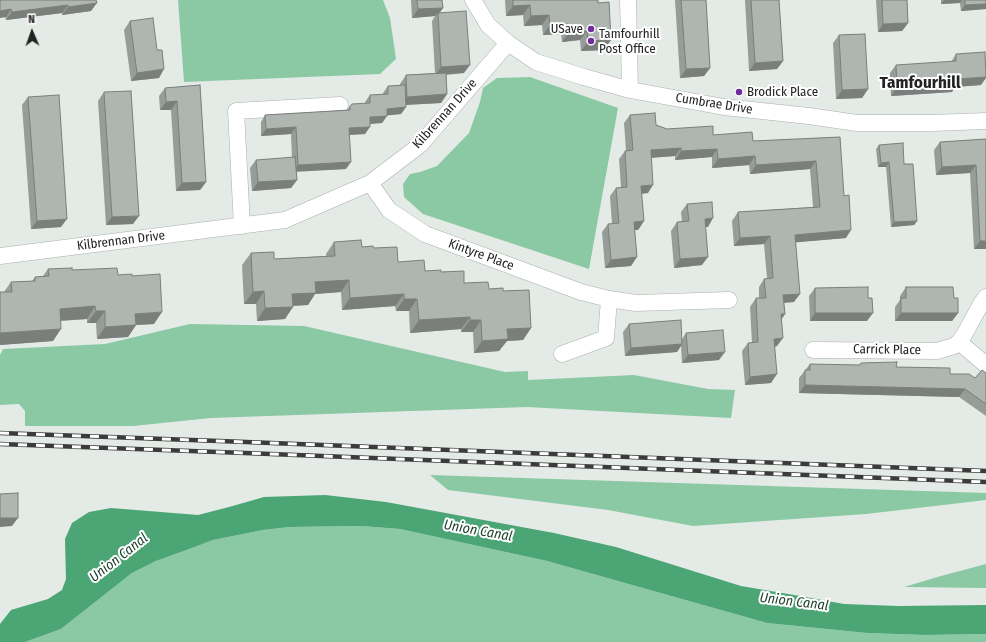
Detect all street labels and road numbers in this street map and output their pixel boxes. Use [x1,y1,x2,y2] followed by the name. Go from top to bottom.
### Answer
[410,76,480,152] street label: Kilbrennan Drive
[674,90,754,118] street label: Cumbrae Drive
[76,228,166,254] street label: Kilbrennan Drive
[446,236,516,274] street label: Kintyre Place
[853,342,921,358] street label: Carrick Place

